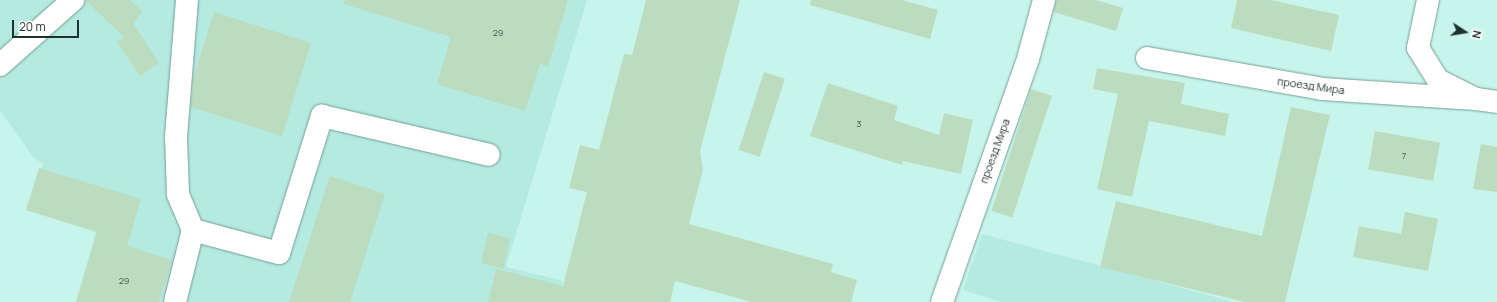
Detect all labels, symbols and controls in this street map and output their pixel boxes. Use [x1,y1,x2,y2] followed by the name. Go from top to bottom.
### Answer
[14,12,81,38] scale bar
[1445,12,1485,52] north arrow
[19,18,46,35] text: 20 m
[493,28,503,38] house number: 29
[1469,29,1485,40] text: N
[1276,75,1346,97] street label: проезд Мира
[977,117,1013,185] street label: проезд Мира
[857,119,861,129] house number: 3
[1402,151,1406,161] house number: 7
[119,276,129,286] house number: 29

